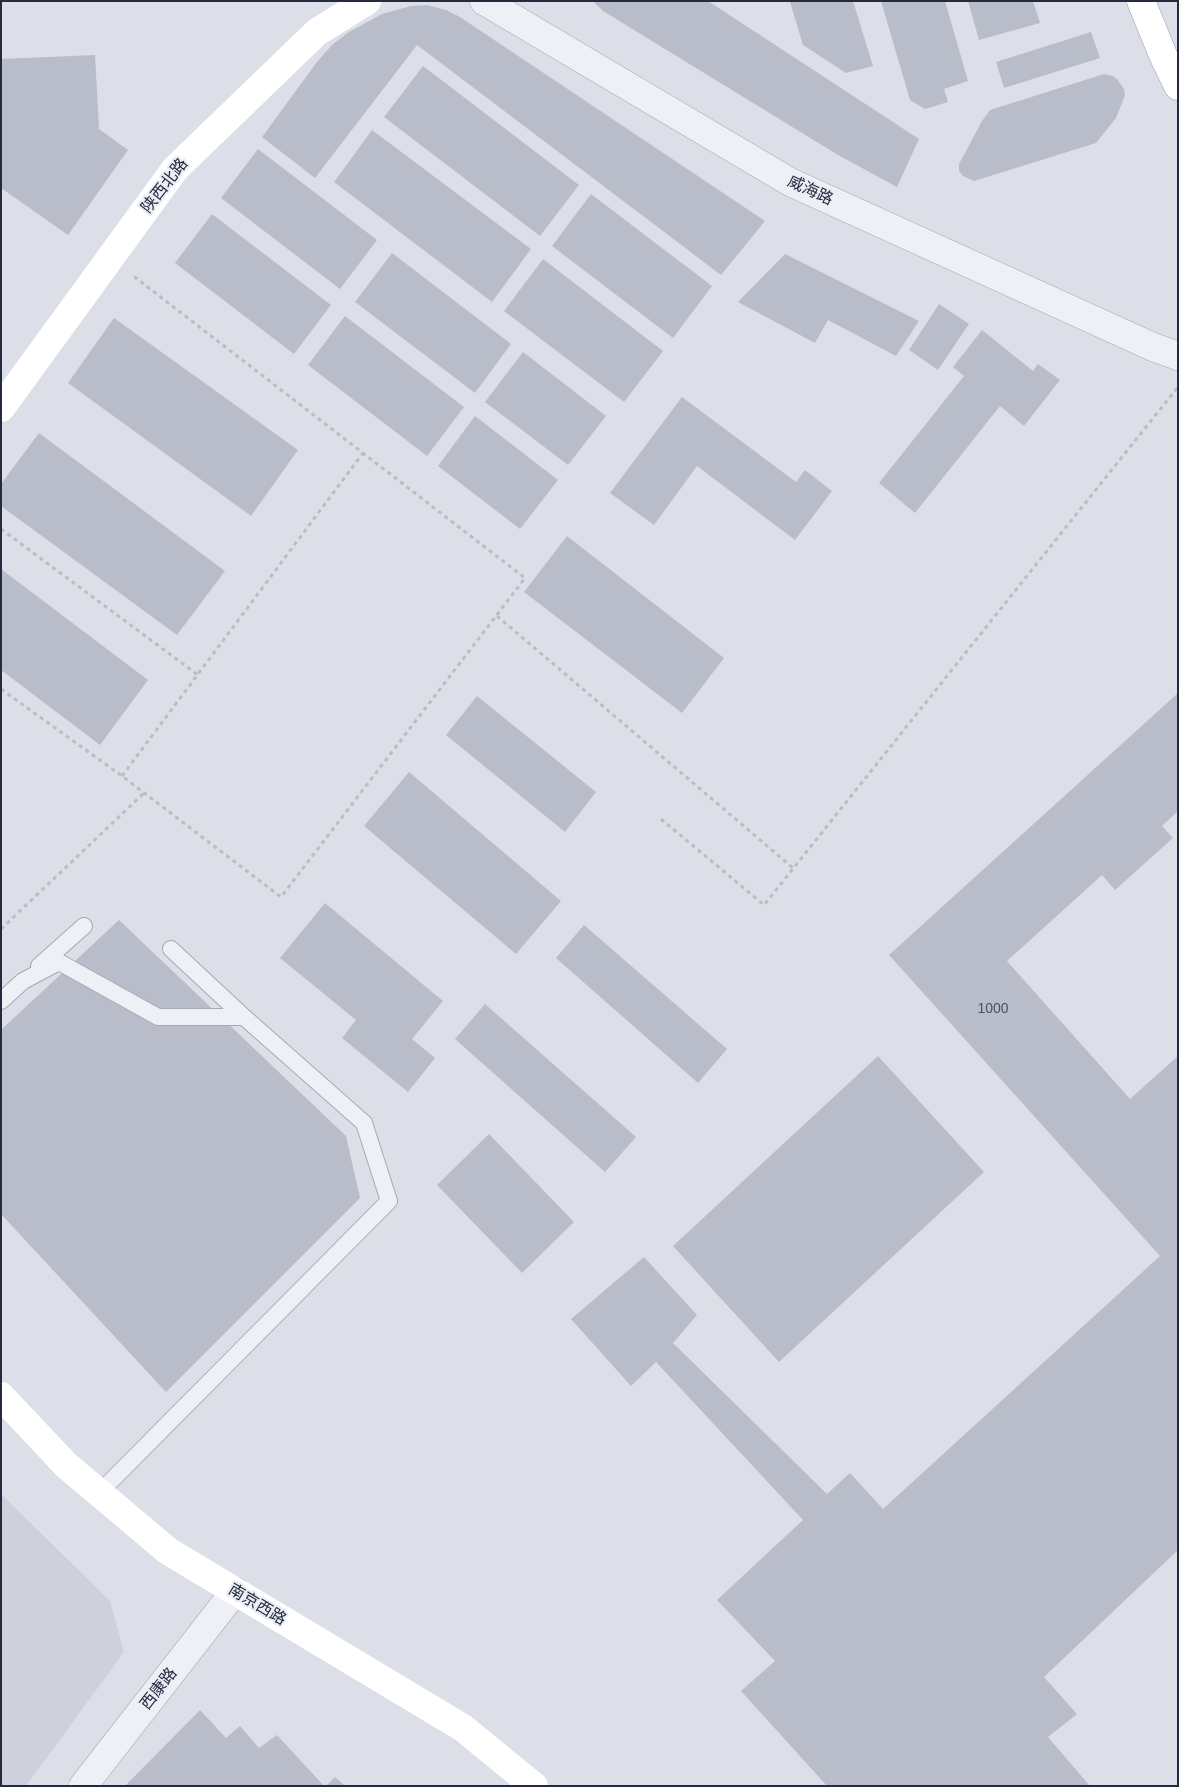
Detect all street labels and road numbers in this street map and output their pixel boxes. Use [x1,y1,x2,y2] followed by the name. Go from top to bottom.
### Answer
[138,155,192,217] street label: 陕西北路
[784,172,836,210] street label: 威海路
[225,1580,289,1630] street label: 南京西路
[137,1664,181,1714] street label: 西康路

